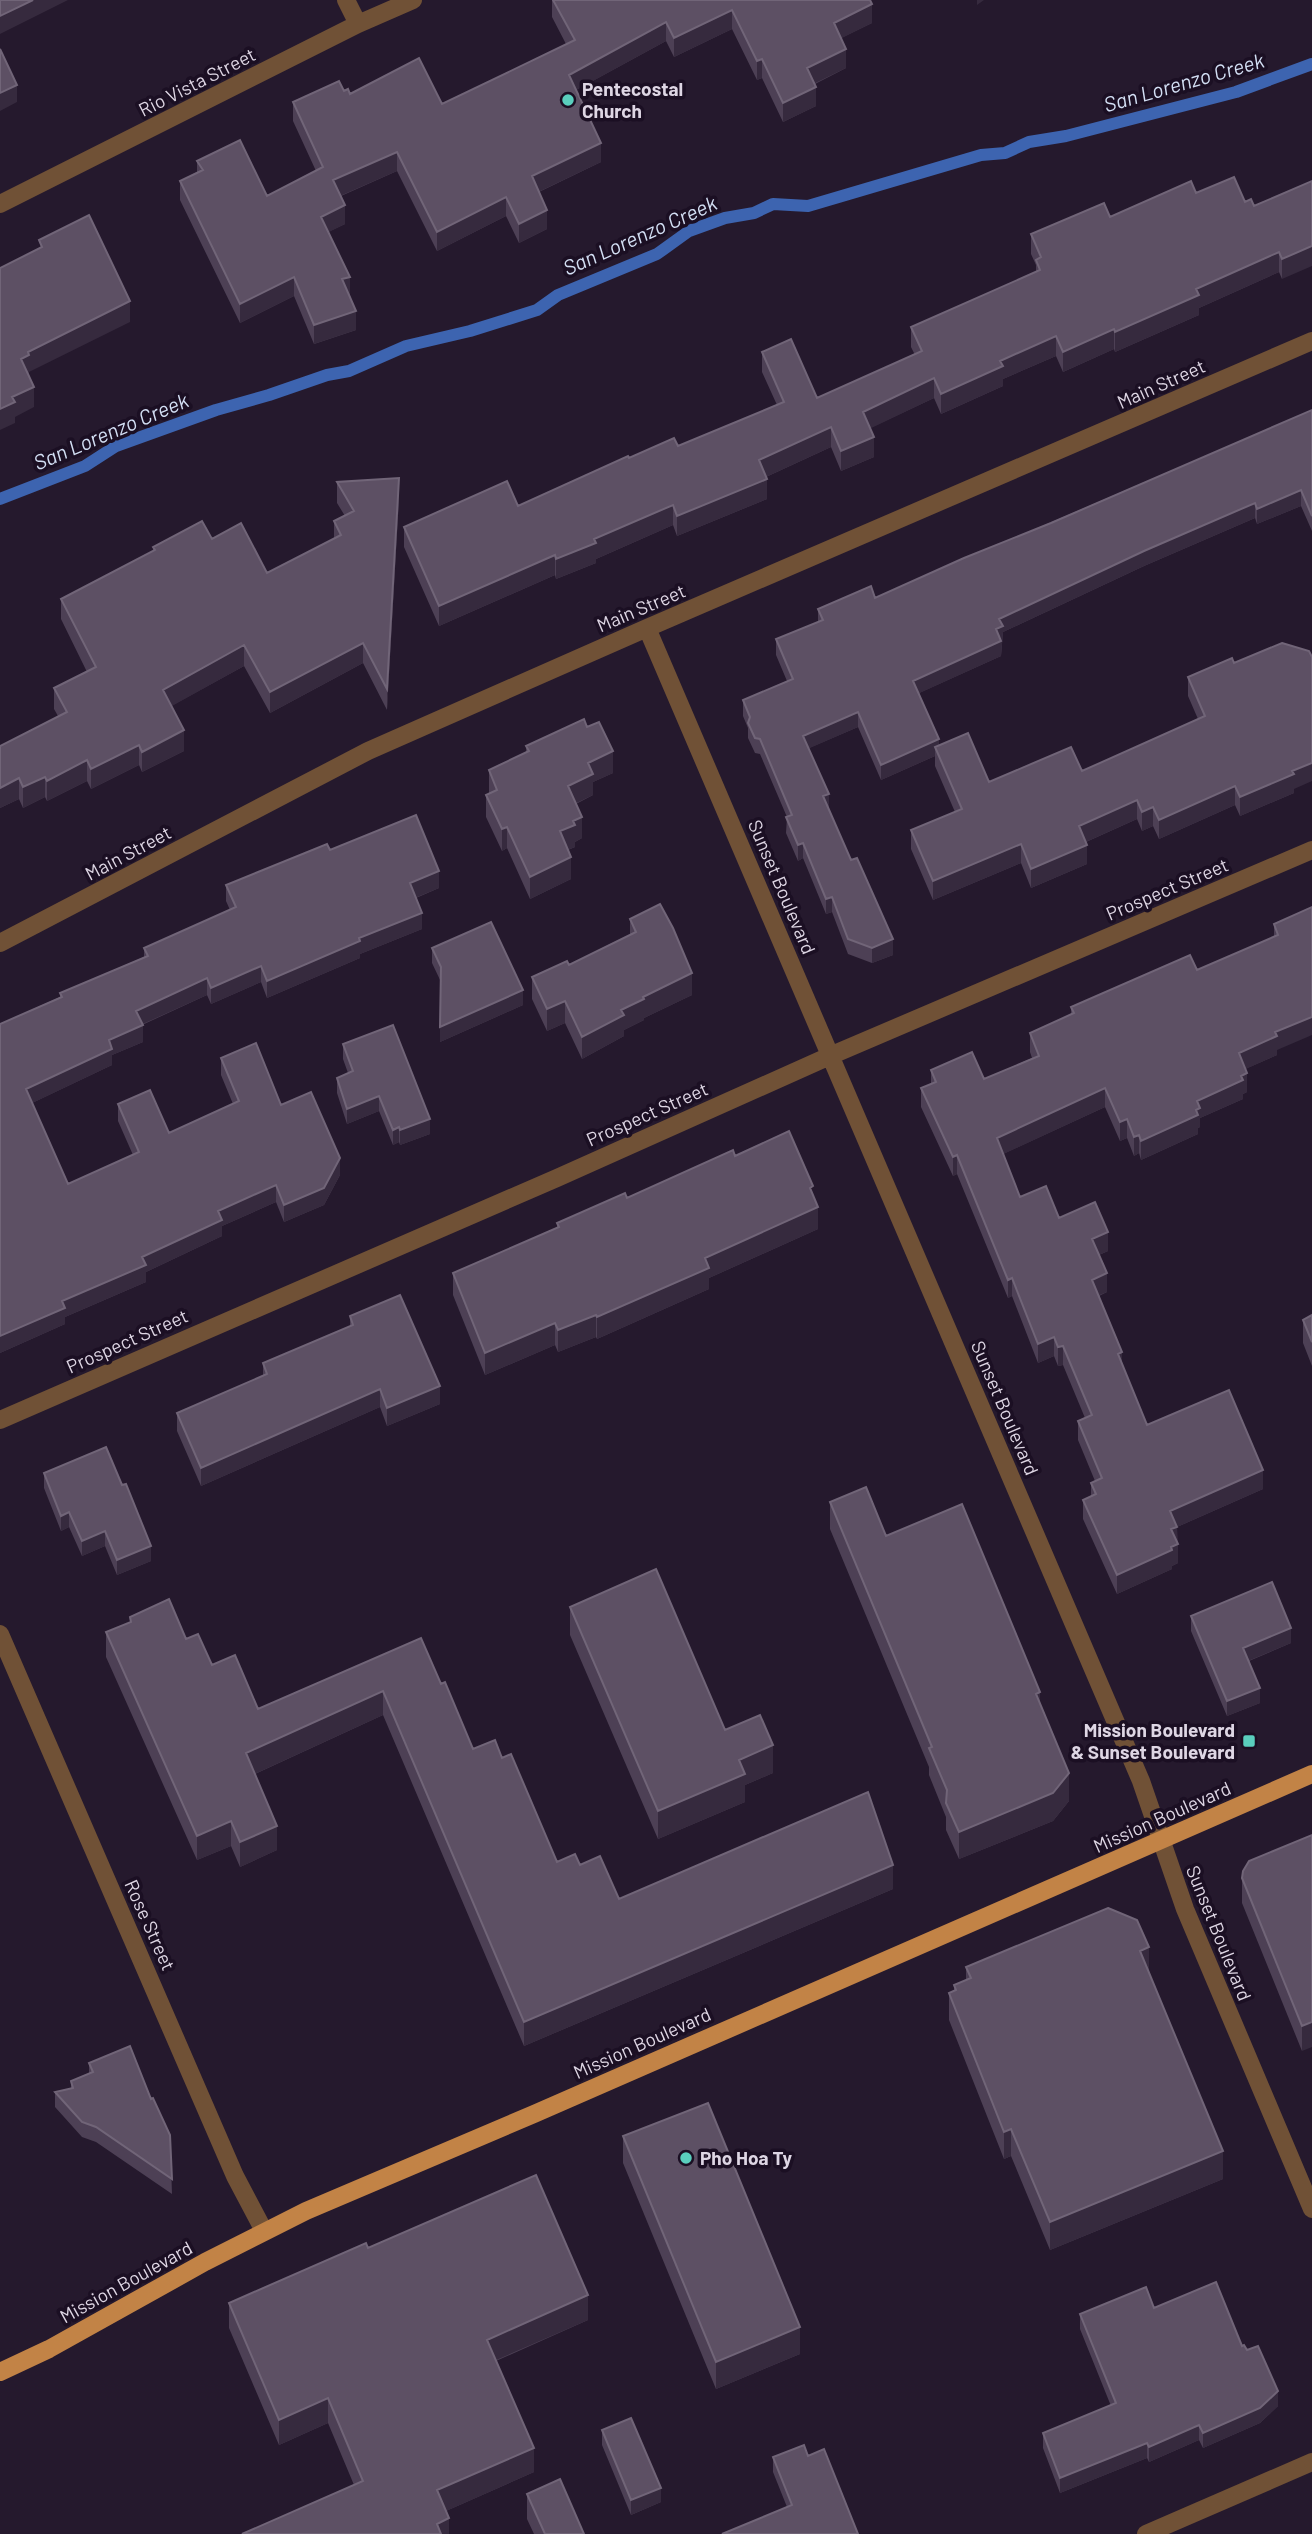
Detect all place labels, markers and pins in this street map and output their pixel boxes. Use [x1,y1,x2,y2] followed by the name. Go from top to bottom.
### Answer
[582,77,683,122] place label: Pentecostal Church
[560,92,576,108] marker: Pentecostal Church
[1071,1718,1235,1763] place label: Mission Boulevard & Sunset Boulevard
[1241,1733,1257,1749] marker: Mission Boulevard & Sunset Boulevard
[700,2146,792,2169] place label: Pho Hoa Ty
[678,2150,694,2166] marker: Pho Hoa Ty

